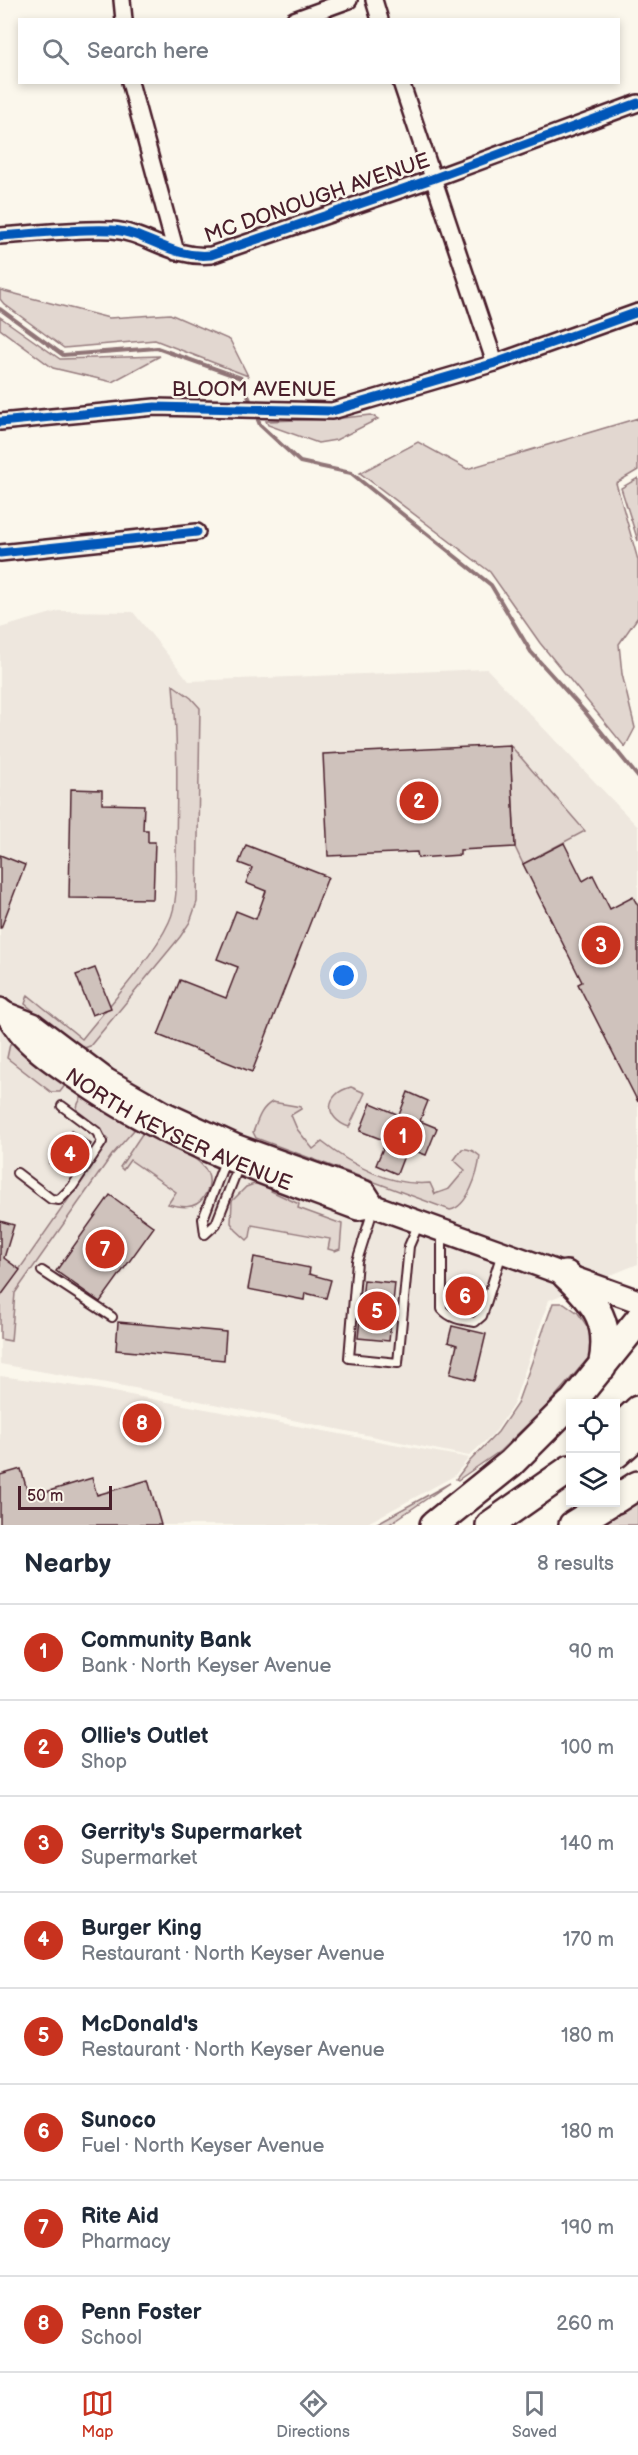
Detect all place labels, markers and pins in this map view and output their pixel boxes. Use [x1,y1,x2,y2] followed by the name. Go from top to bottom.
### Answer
[400,778,438,824] pin: 2
[582,922,620,968] pin: 3
[384,1114,422,1158] pin: 1
[50,1132,90,1176] pin: 4
[86,1226,124,1272] pin: 7
[446,1274,484,1318] pin: 6
[358,1288,397,1334] pin: 5
[122,1400,162,1446] pin: 8

